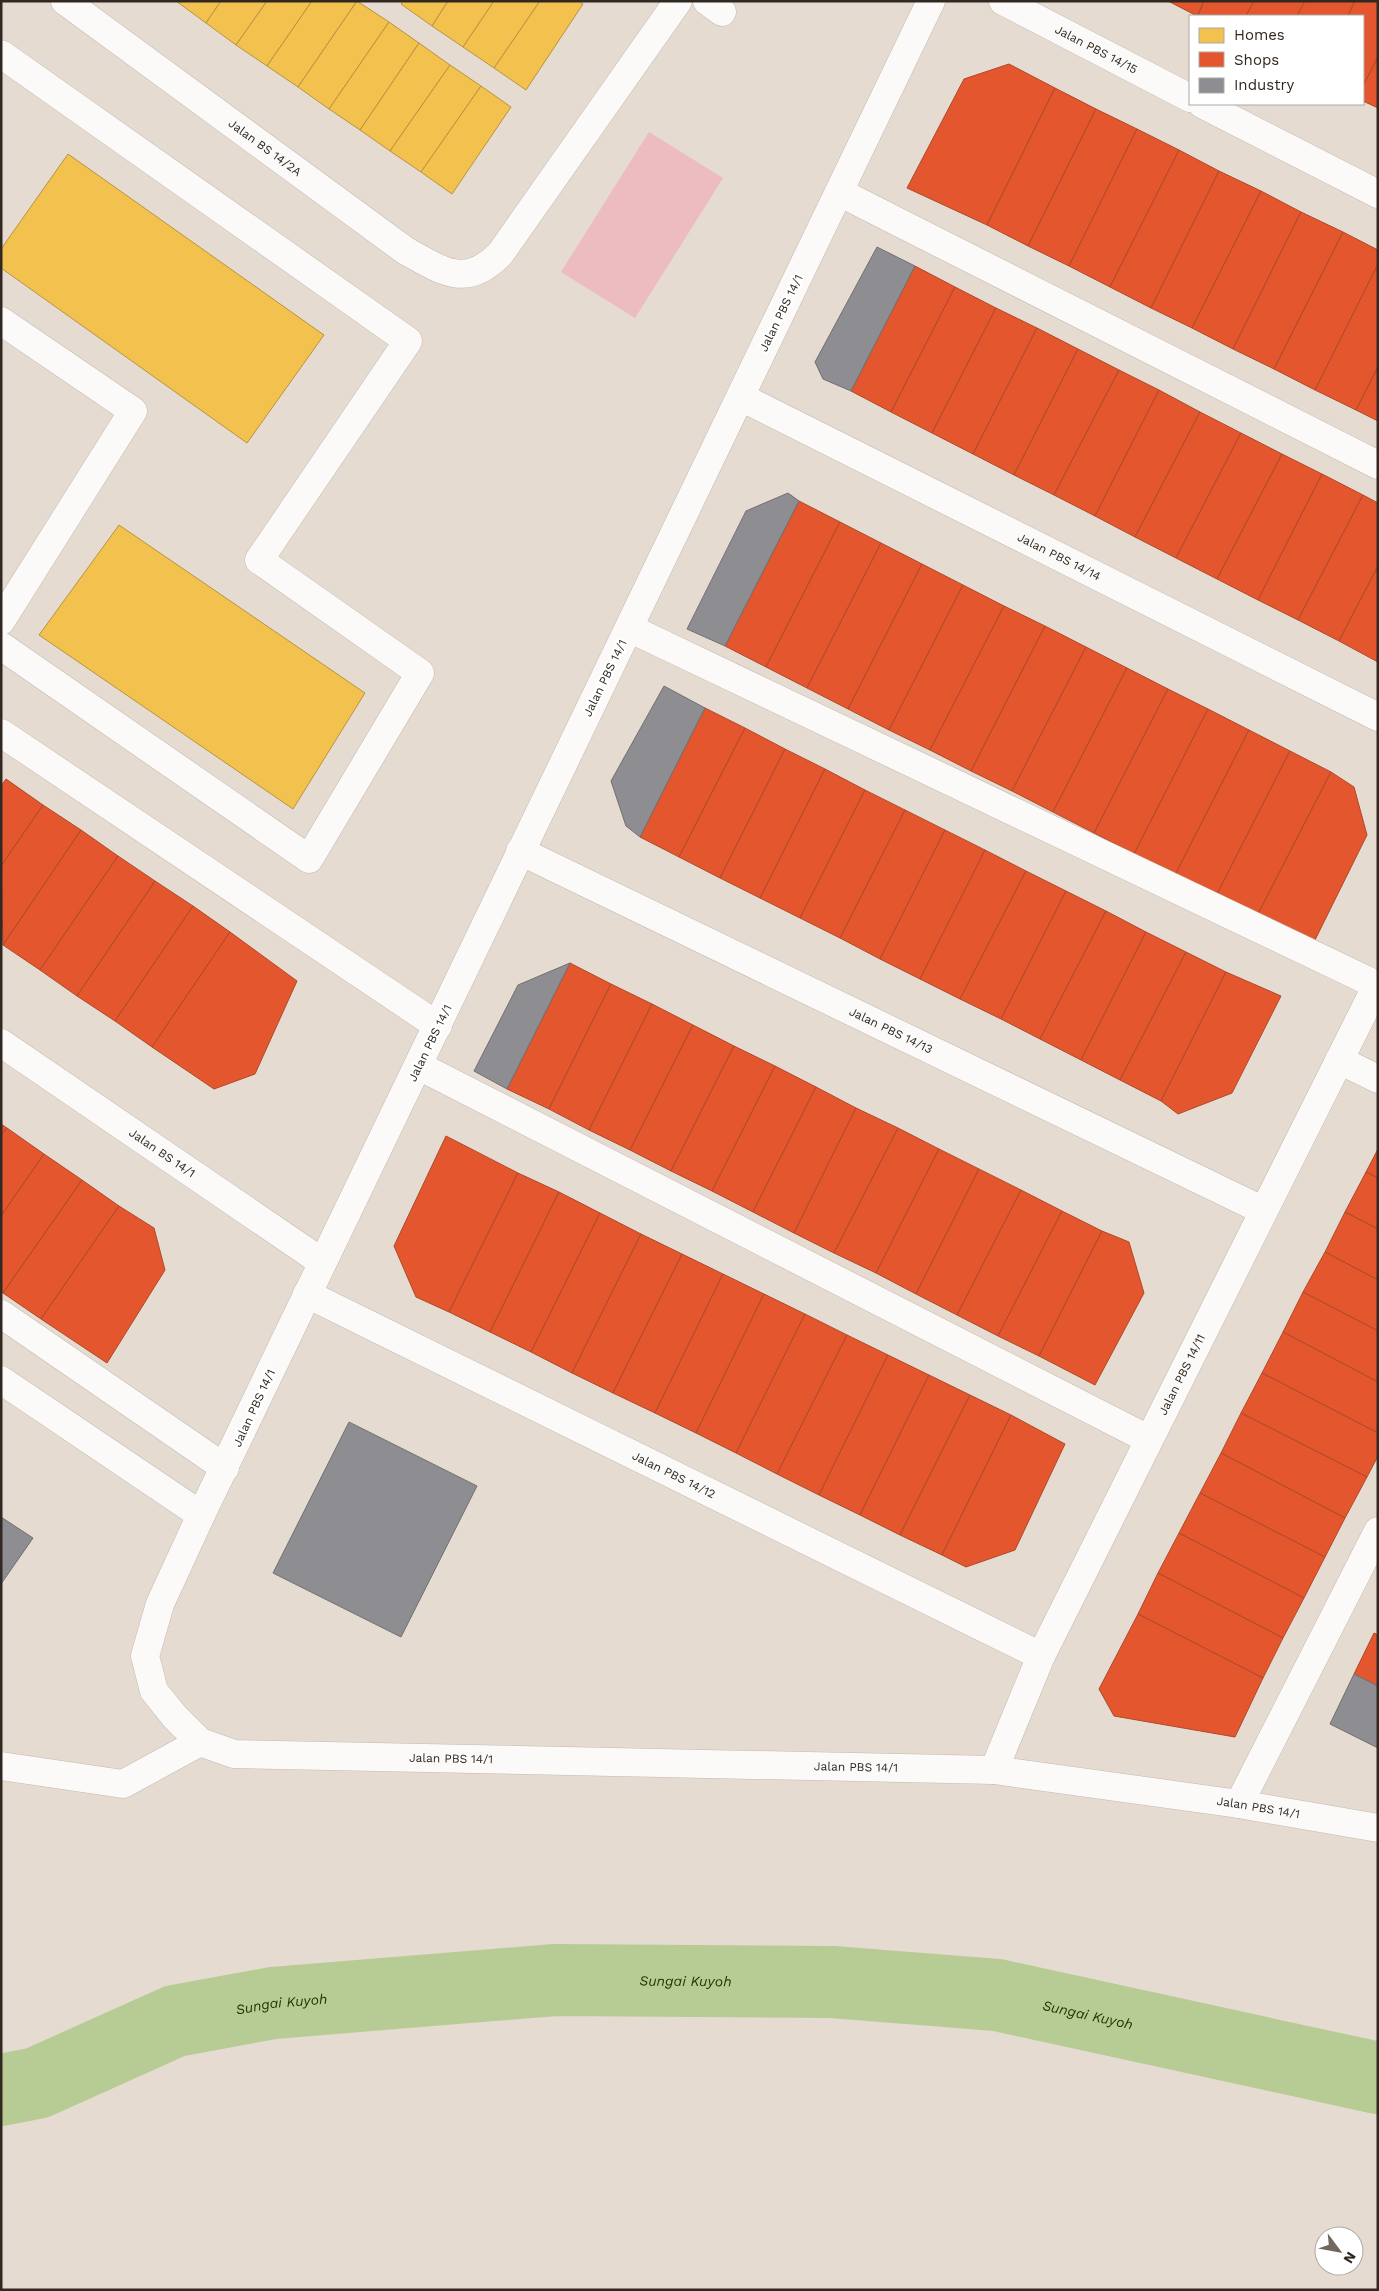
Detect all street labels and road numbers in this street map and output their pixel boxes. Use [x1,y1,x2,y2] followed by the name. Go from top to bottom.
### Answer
[1053,22,1140,77] street label: Jalan PBS 14/15
[226,116,304,179] street label: Jalan BS 14/2A
[756,272,806,354] street label: Jalan PBS 14/1
[1015,530,1103,584] street label: Jalan PBS 14/14
[580,637,630,719] street label: Jalan PBS 14/1
[405,1002,455,1084] street label: Jalan PBS 14/1
[847,1004,935,1057] street label: Jalan PBS 14/13
[126,1125,198,1180] street label: Jalan BS 14/1
[1156,1332,1208,1417] street label: Jalan PBS 14/11
[230,1367,278,1449] street label: Jalan PBS 14/1
[630,1448,718,1501] street label: Jalan PBS 14/12
[409,1751,493,1766] street label: Jalan PBS 14/1
[814,1759,898,1775] street label: Jalan PBS 14/1
[1216,1794,1301,1821] street label: Jalan PBS 14/1

